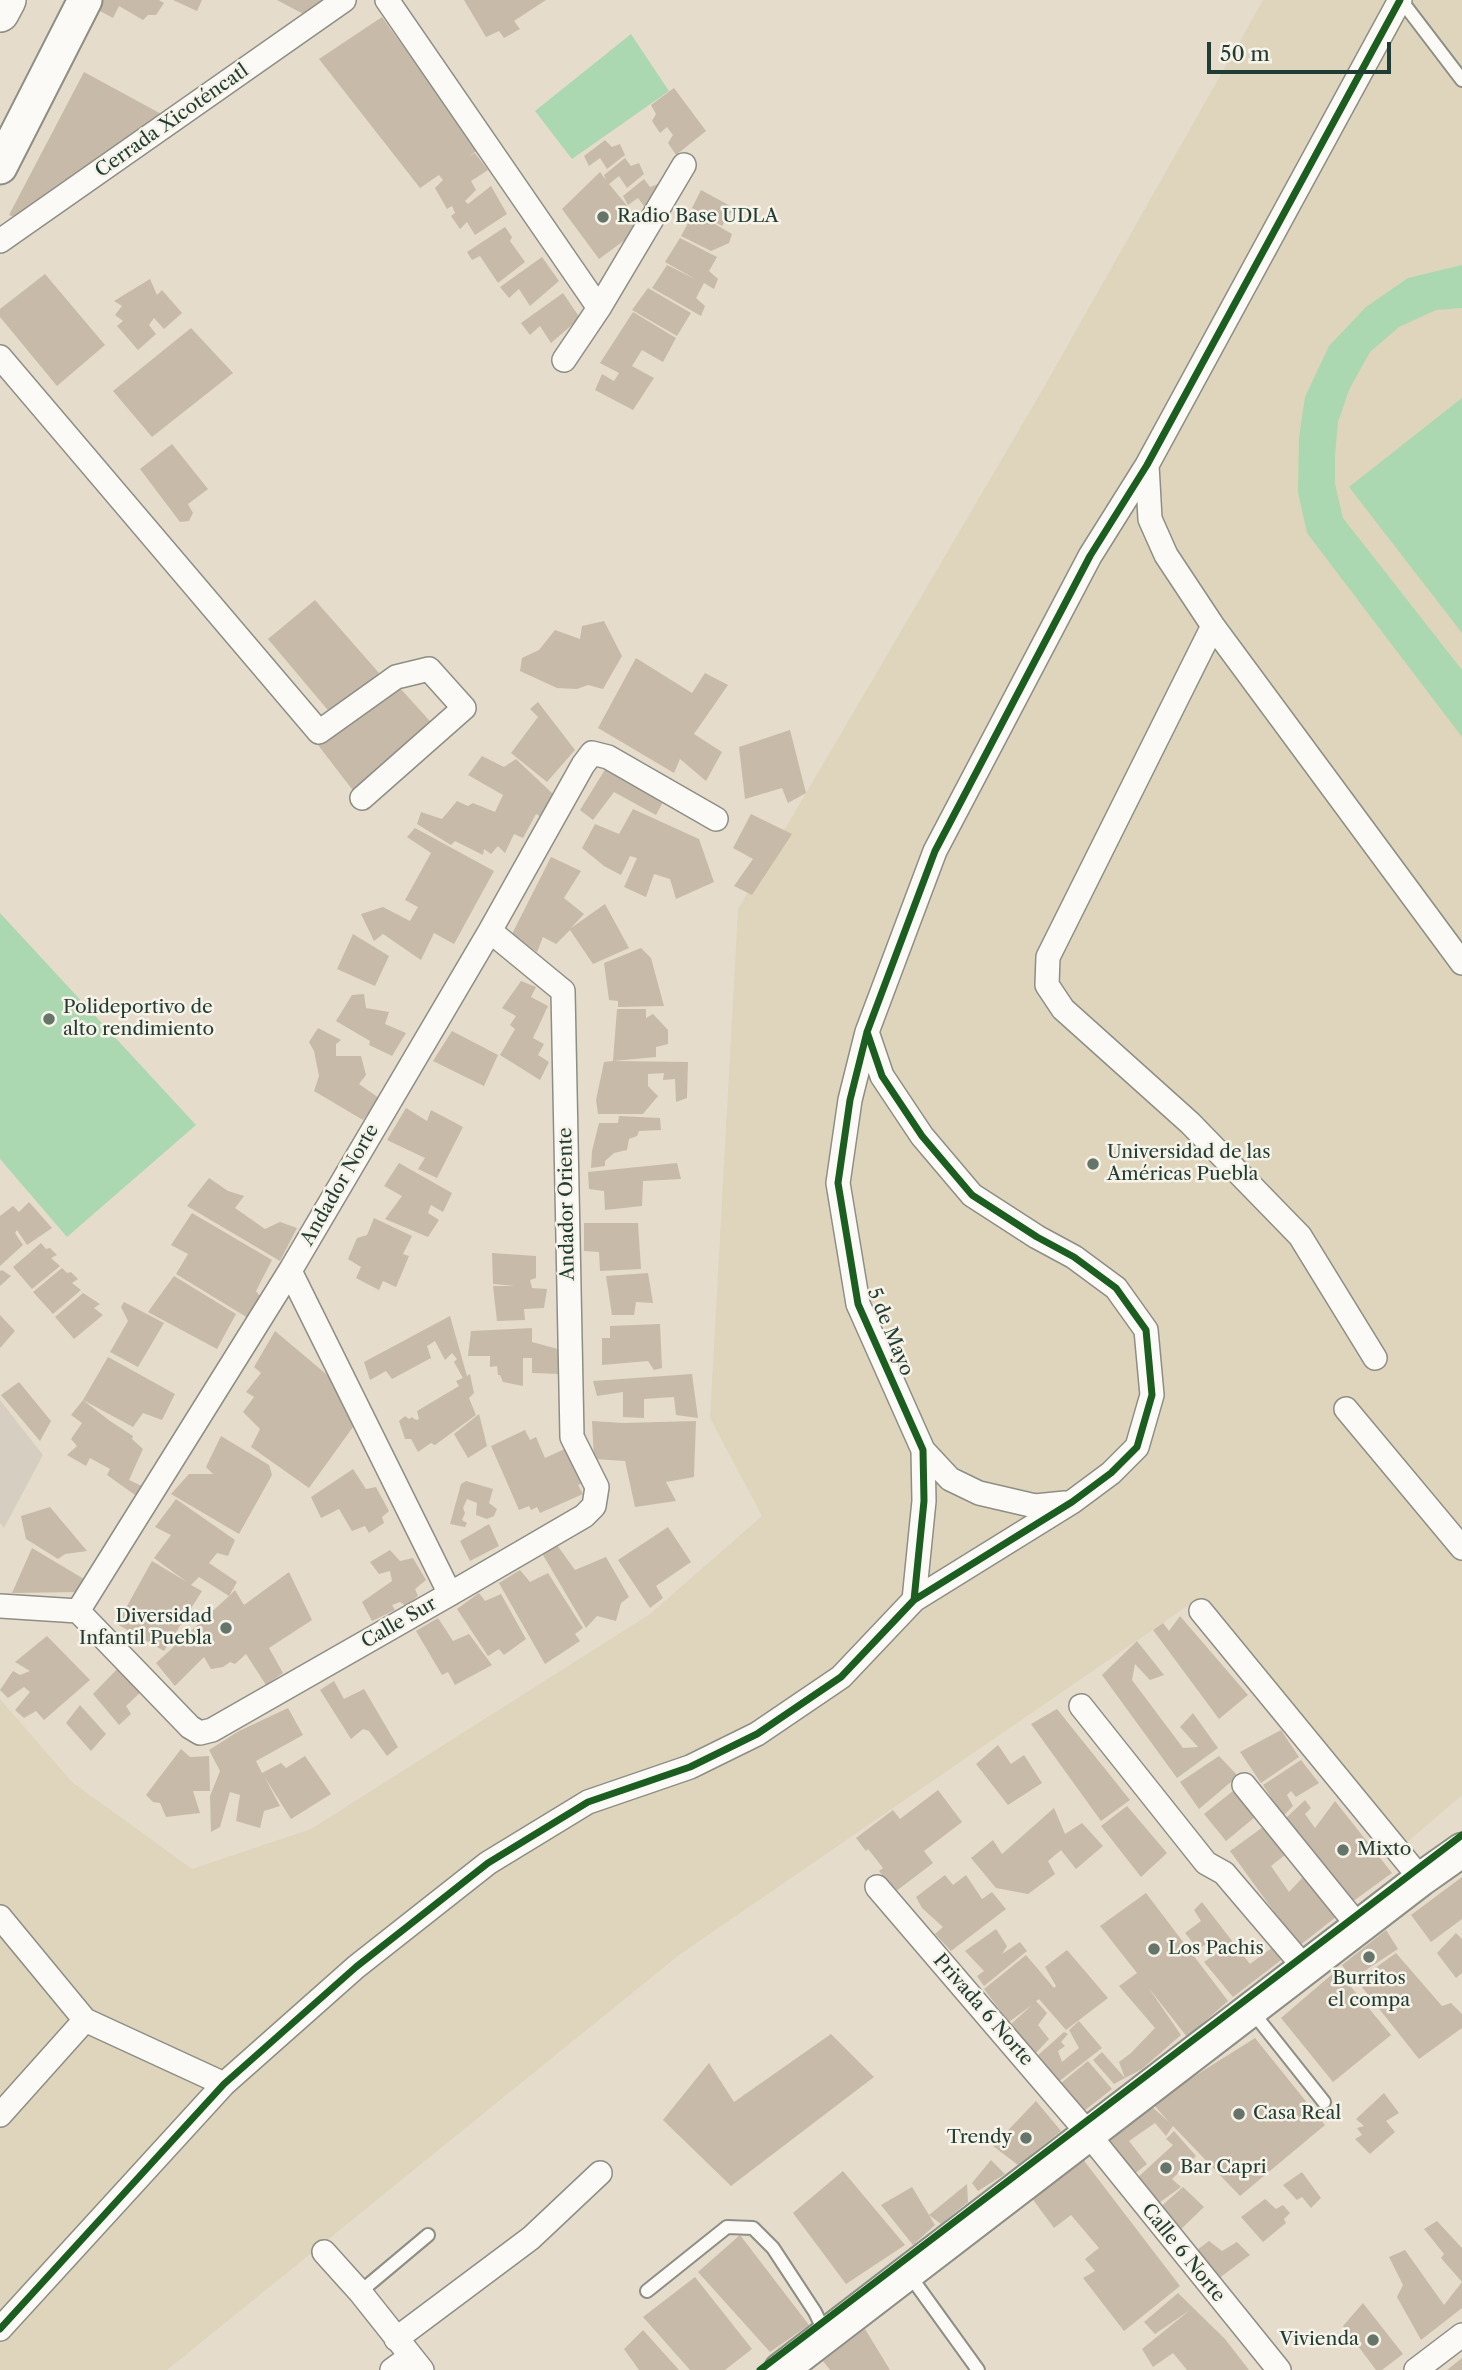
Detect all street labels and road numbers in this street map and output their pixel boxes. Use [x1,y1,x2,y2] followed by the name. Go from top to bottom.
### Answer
[91,60,253,182] street label: Cerrada Xicoténcatl
[296,1120,384,1250] street label: Andador Norte
[554,1127,580,1281] street label: Andador Oriente
[862,1285,918,1379] street label: 5 de Mayo
[357,1592,441,1654] street label: Calle Sur
[928,1949,1038,2071] street label: Privada 6 Norte
[1136,2199,1230,2307] street label: Calle 6 Norte

